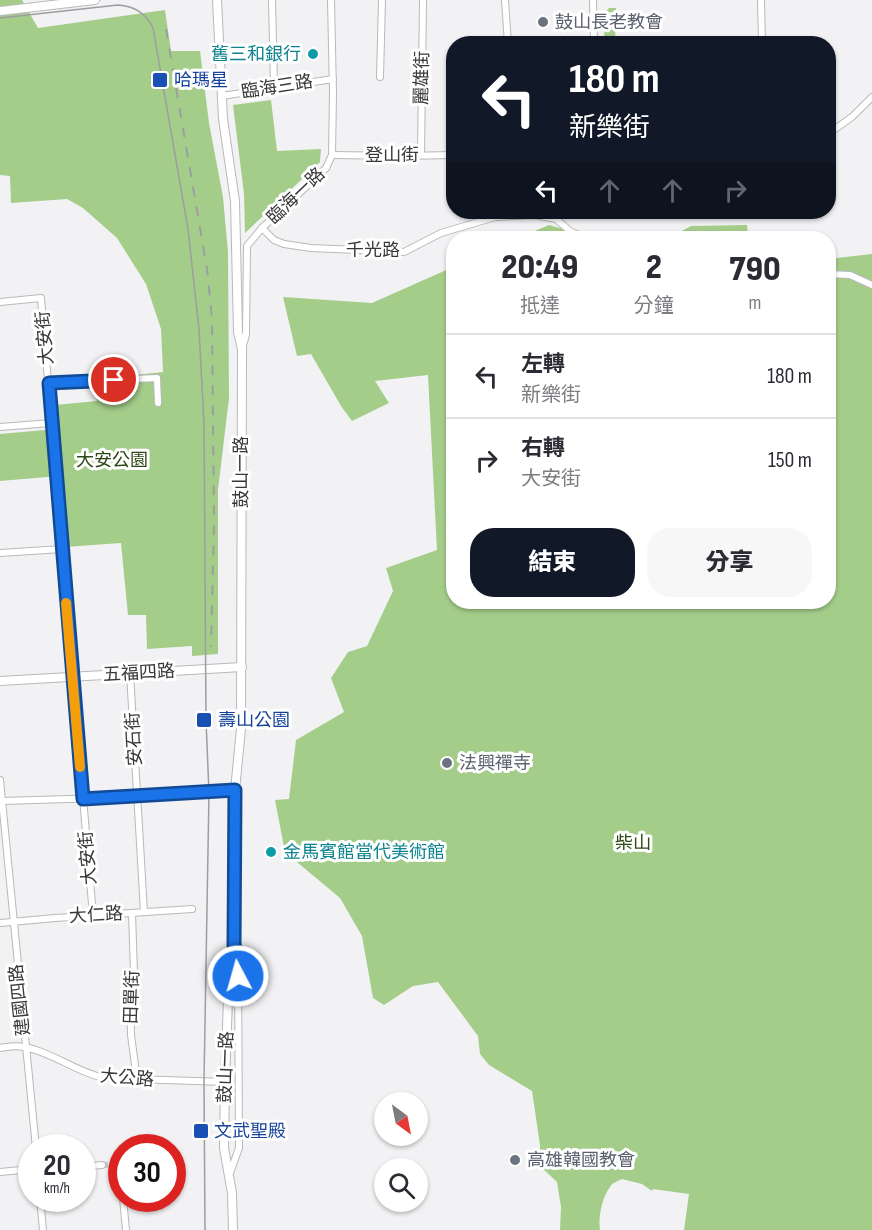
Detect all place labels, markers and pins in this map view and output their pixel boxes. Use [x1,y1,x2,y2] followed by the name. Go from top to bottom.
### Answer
[555,12,663,33] place label: 鼓山長老教會
[536,15,550,29] marker: 鼓山長老教會
[211,44,301,65] place label: 舊三和銀行
[306,47,320,61] marker: 舊三和銀行
[174,70,228,91] place label: 哈瑪星
[151,71,169,89] marker: 哈瑪星
[88,354,139,405] pin
[218,710,290,731] place label: 壽山公園
[195,711,213,729] marker: 壽山公園
[459,753,531,774] place label: 法興禪寺
[440,756,454,770] marker: 法興禪寺
[283,842,445,863] place label: 金馬賓館當代美術館
[264,845,278,859] marker: 金馬賓館當代美術館
[214,1121,286,1142] place label: 文武聖殿
[192,1122,210,1140] marker: 文武聖殿
[527,1150,635,1171] place label: 高雄韓國教會
[508,1153,522,1167] marker: 高雄韓國教會

